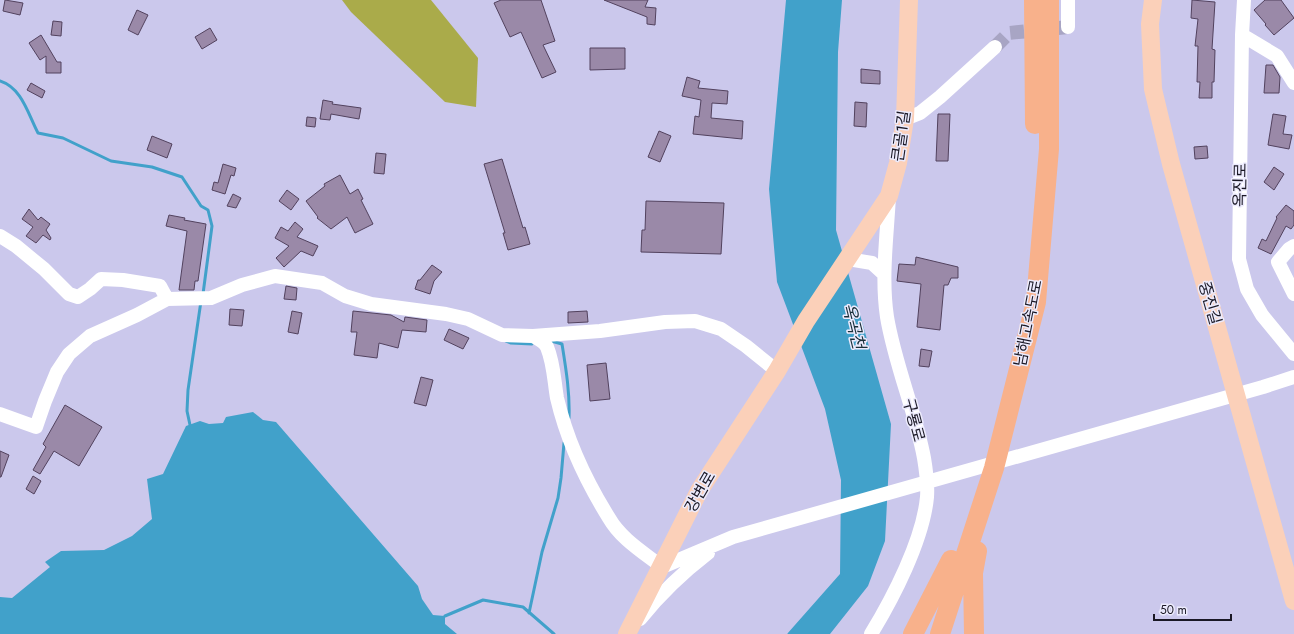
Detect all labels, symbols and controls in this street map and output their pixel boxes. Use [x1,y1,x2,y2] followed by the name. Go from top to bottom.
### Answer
[886,109,916,163] street label: 큰골1길
[1228,162,1252,207] street label: 옥진로
[1008,277,1048,369] street label: 남해고속도로
[1193,279,1227,327] street label: 중진길
[837,300,872,354] water label: 옥곡천
[897,396,931,445] street label: 구룡로
[679,467,721,517] street label: 강변로
[1154,596,1231,622] scale bar
[1160,601,1187,619] text: 50 m

